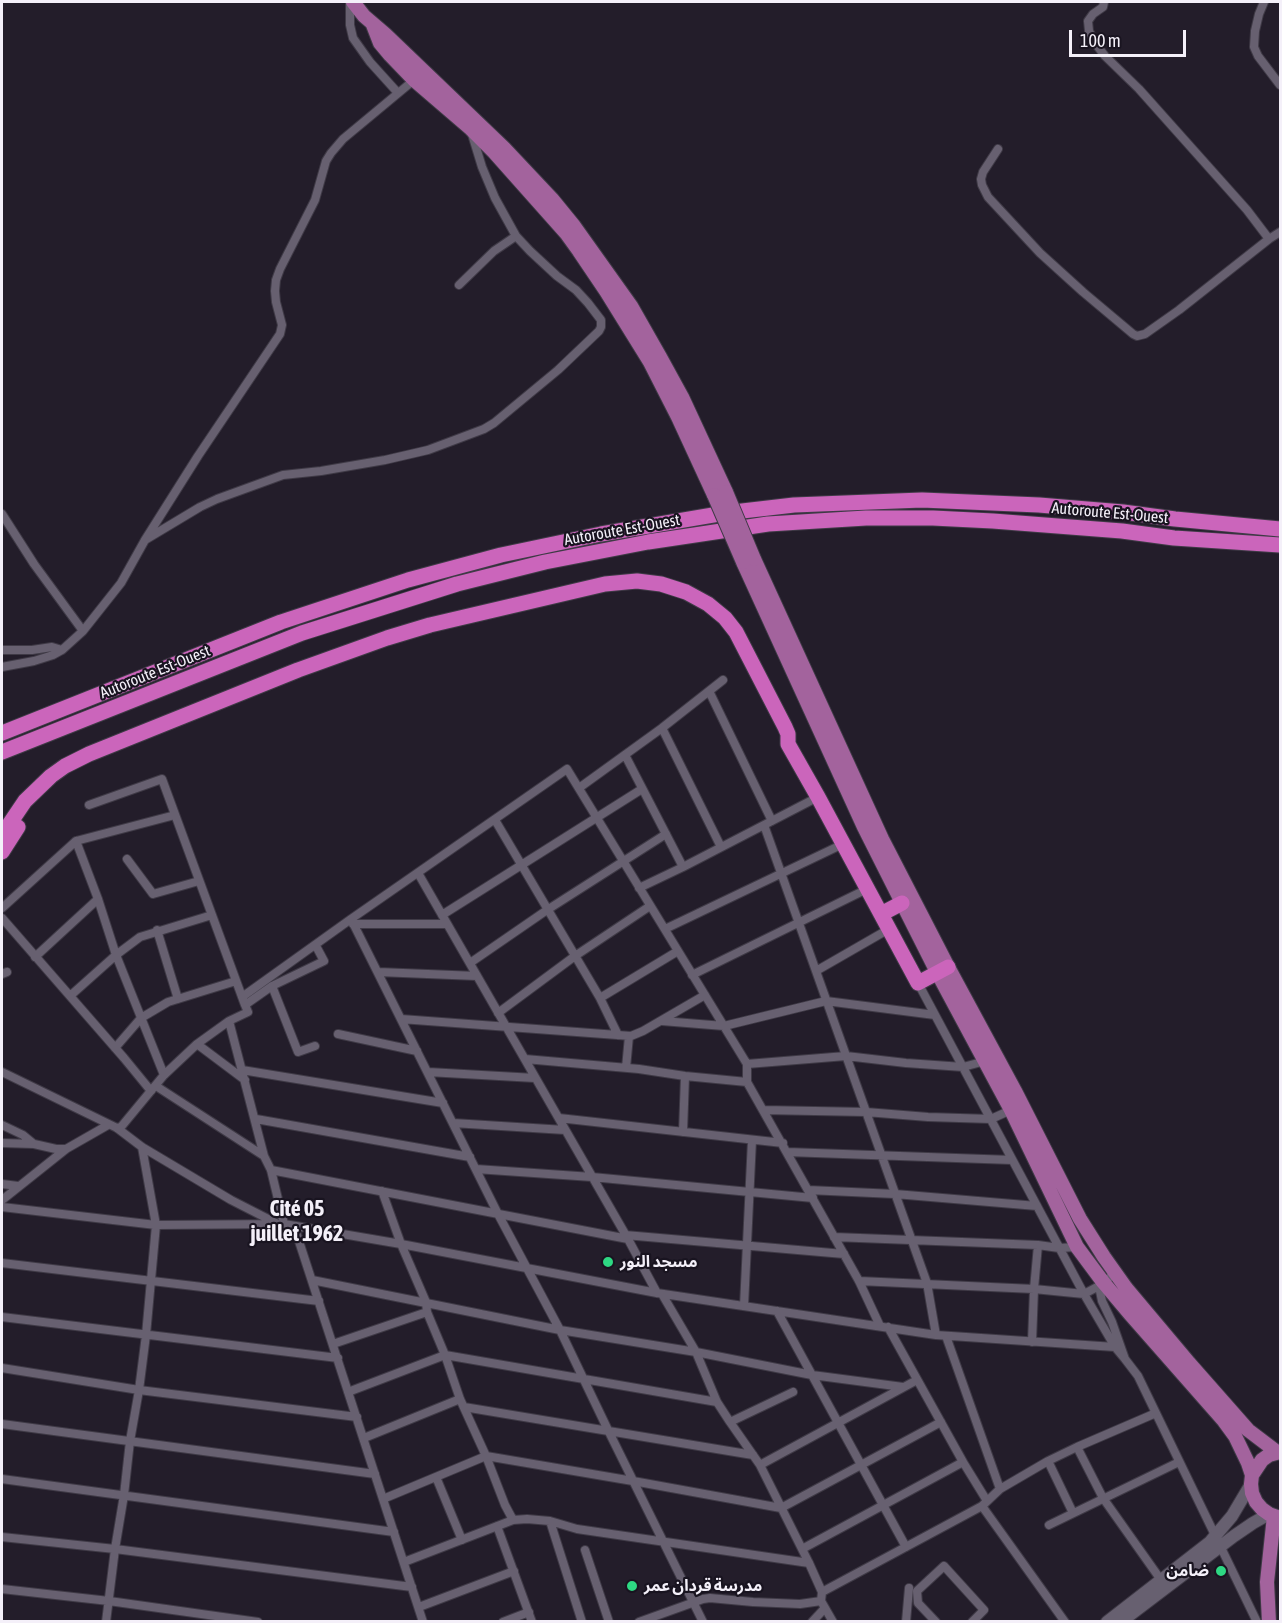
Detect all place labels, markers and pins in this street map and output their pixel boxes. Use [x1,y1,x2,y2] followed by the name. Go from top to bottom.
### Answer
[620,1252,698,1272] place label: مسجد النور
[601,1255,615,1269] marker: مسجد النور
[1166,1561,1209,1581] place label: ضامن
[1214,1564,1228,1578] marker: ضامن
[644,1576,762,1596] place label: مدرسة قردان عمر
[625,1579,639,1593] marker: مدرسة قردان عمر

